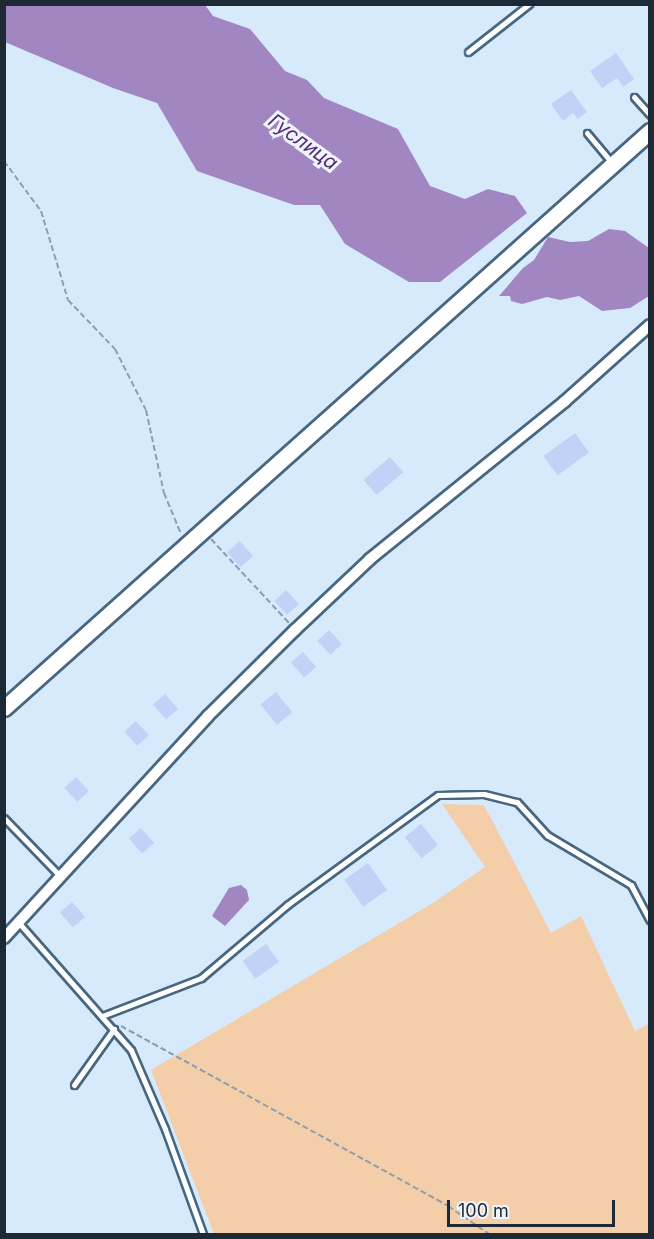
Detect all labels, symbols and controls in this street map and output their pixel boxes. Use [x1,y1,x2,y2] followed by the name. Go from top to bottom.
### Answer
[264,109,342,175] water label: Гуслица
[450,1188,618,1226] scale bar
[458,1200,509,1221] text: 100 m

